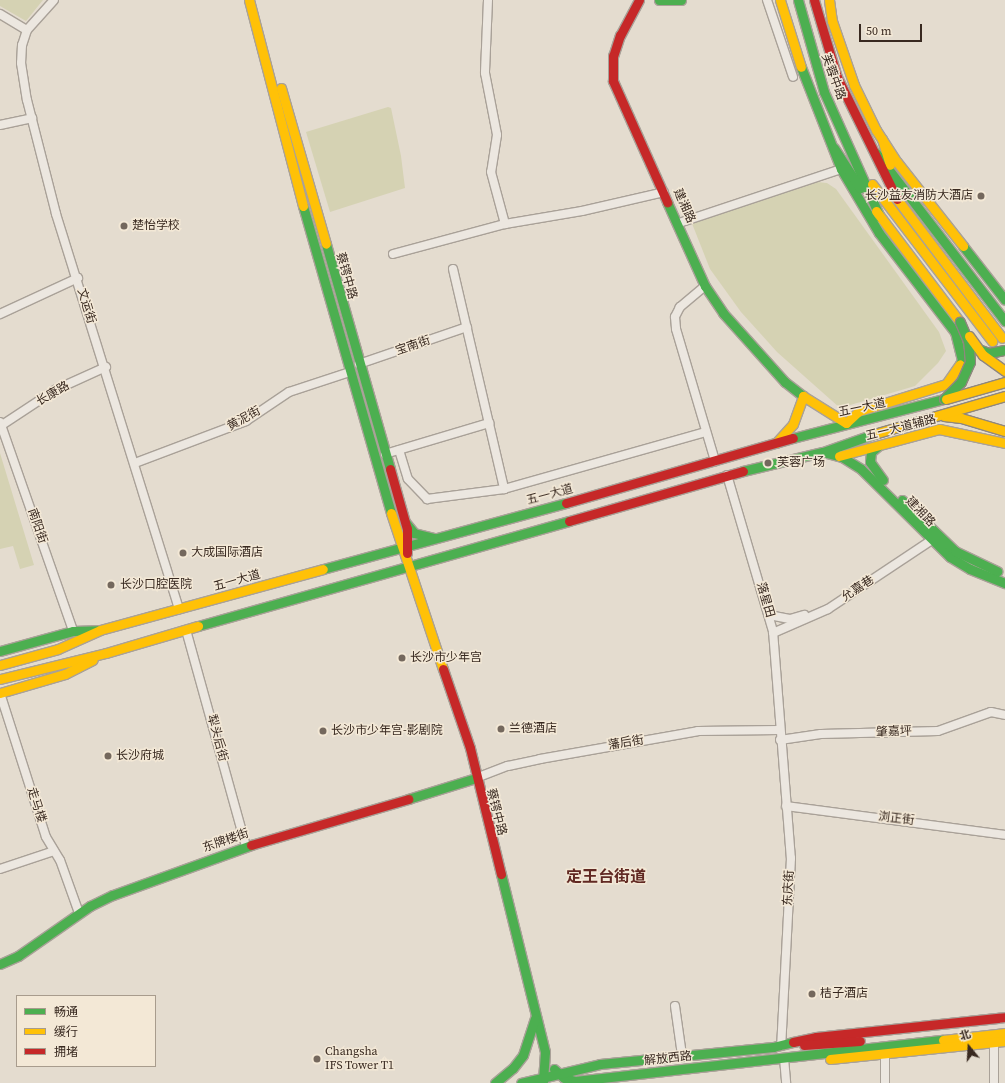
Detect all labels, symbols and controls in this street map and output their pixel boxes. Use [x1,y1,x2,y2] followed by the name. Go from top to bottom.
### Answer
[861,16,924,42] scale bar
[866,23,892,39] text: 50 m
[818,52,848,102] street label: 芙蓉中路
[670,187,698,225] street label: 建湘路
[865,189,973,203] place label: 长沙益友消防大酒店
[976,191,986,201] marker: 长沙益友消防大酒店
[132,219,180,233] place label: 楚怡学校
[119,221,129,231] marker: 楚怡学校
[332,251,360,301] street label: 蔡锷中路
[74,287,98,325] street label: 文运街
[394,333,432,359] street label: 宝南街
[34,379,72,409] street label: 长康路
[837,396,887,420] street label: 五一大道
[225,404,263,434] street label: 黄泥街
[864,412,938,444] street label: 五一大道辅路
[777,456,825,470] place label: 芙蓉广场
[762,457,774,469] marker: 芙蓉广场
[525,482,575,508] street label: 五一大道
[902,494,938,530] street label: 建湘路
[24,507,50,545] street label: 南阳街
[191,546,263,560] place label: 大成国际酒店
[178,548,188,558] marker: 大成国际酒店
[212,567,262,595] street label: 五一大道
[839,573,877,605] street label: 允嘉巷
[120,578,192,592] place label: 长沙口腔医院
[105,579,117,591] marker: 长沙口腔医院
[753,581,777,619] street label: 落星田
[410,651,482,665] place label: 长沙市少年宫
[397,653,407,663] marker: 长沙市少年宫
[204,713,230,763] street label: 犁头后街
[509,722,557,736] place label: 兰德酒店
[331,724,443,738] place label: 长沙市少年宫-影剧院
[496,724,506,734] marker: 兰德酒店
[876,724,912,740] street label: 肇嘉坪
[318,726,328,736] marker: 长沙市少年宫-影剧院
[607,733,645,753] street label: 藩后街
[116,749,164,763] place label: 长沙府城
[103,751,113,761] marker: 长沙府城
[24,786,48,824] street label: 走马楼
[483,787,509,837] street label: 蔡锷中路
[877,810,915,828] street label: 浏正街
[201,826,251,856] street label: 东牌楼街
[566,866,646,886] district label: 定王台街道
[781,870,797,906] street label: 东庆街
[820,987,868,1001] place label: 桔子酒店
[807,989,817,999] marker: 桔子酒店
[16,995,156,1067] legend
[54,1004,78,1020] text: 畅通
[54,1024,78,1040] text: 缓行
[958,1026,973,1044] text: 北
[949,1027,989,1067] north arrow
[54,1044,78,1060] text: 拥堵
[325,1045,395,1073] place label: Changsha IFS Tower T1
[643,1049,693,1069] street label: 解放西路
[312,1054,322,1064] marker: Changsha IFS Tower T1

